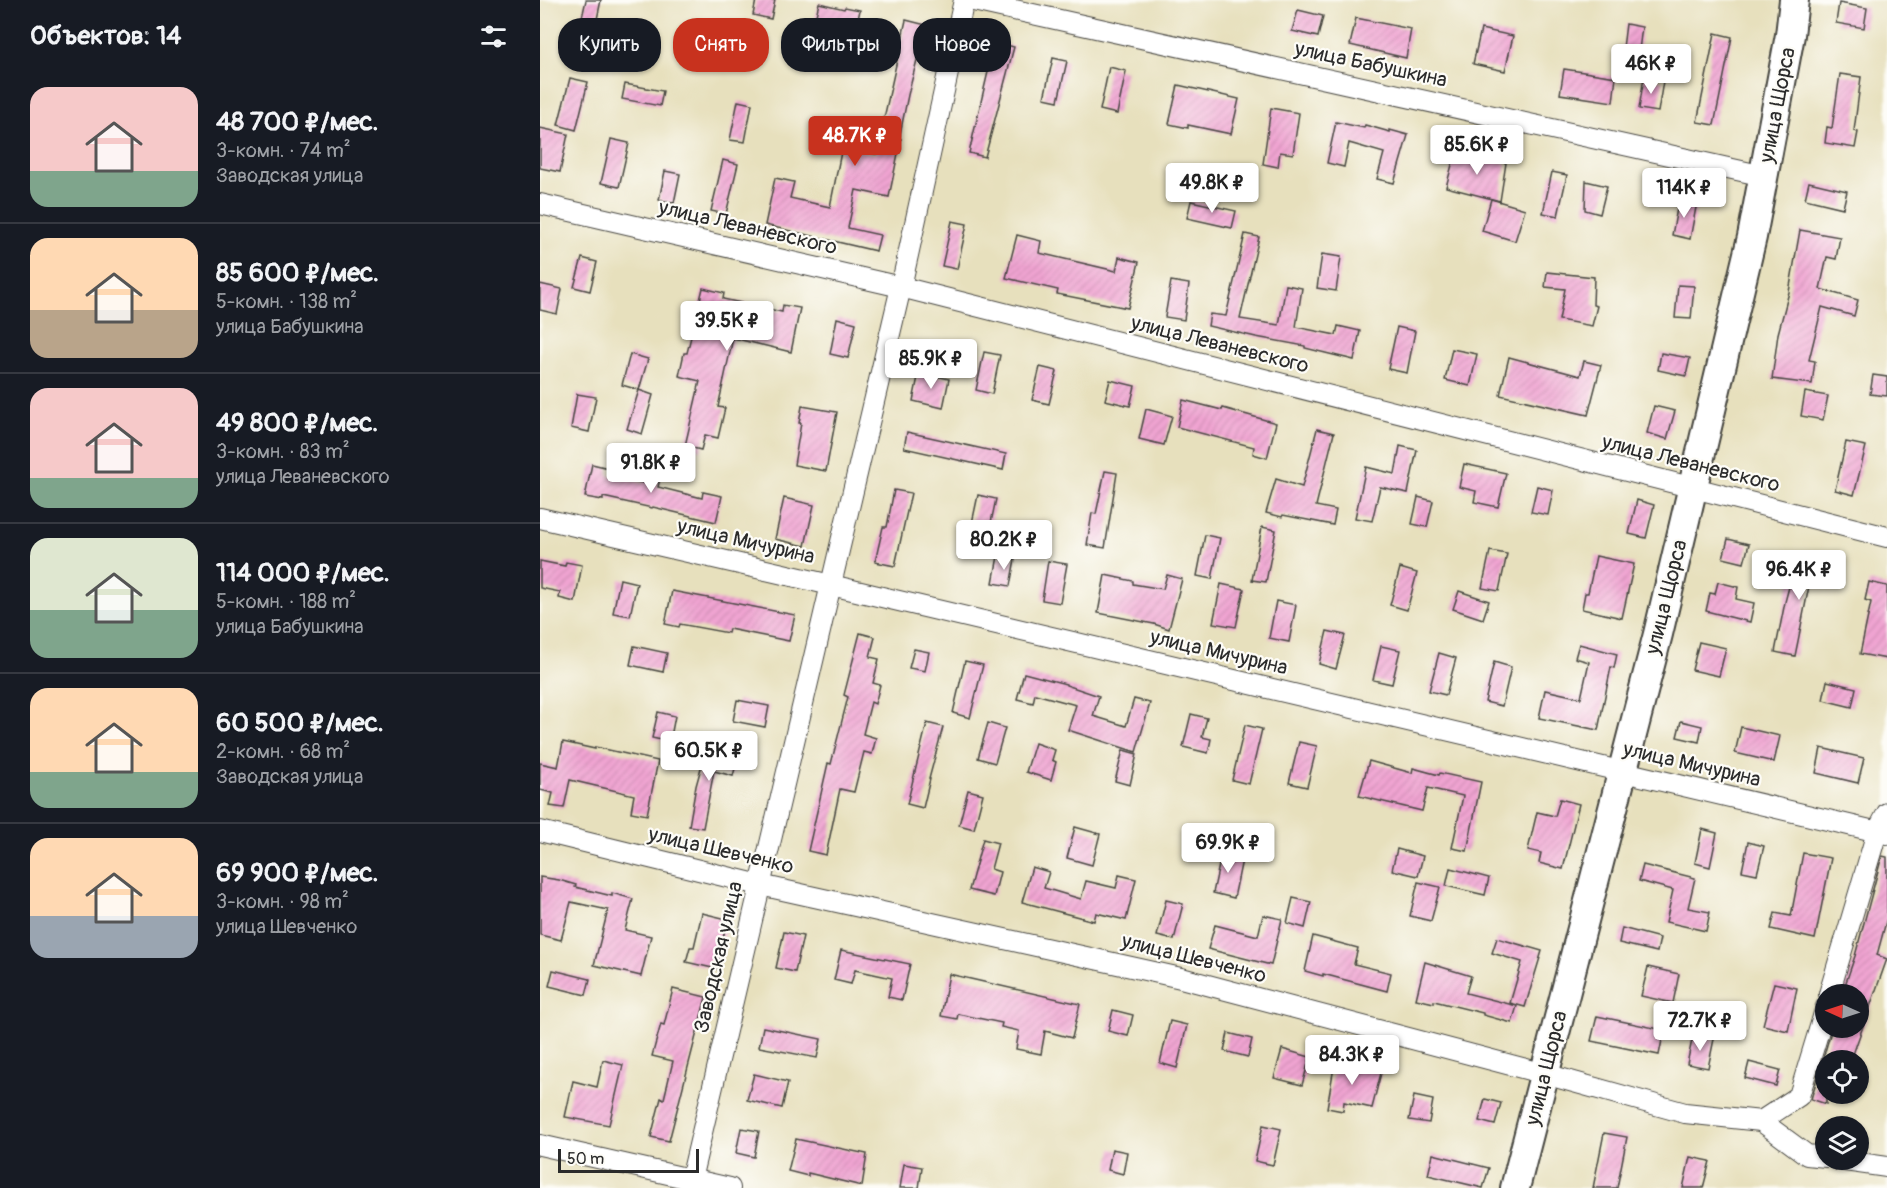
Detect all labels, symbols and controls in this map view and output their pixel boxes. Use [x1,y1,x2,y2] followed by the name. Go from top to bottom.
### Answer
[558,18,661,72] chip: Купить
[673,18,769,72] chip: Снять
[781,18,901,72] chip: Фильтры
[913,18,1011,72] chip: Новое
[30,20,181,52] text: Объектов: 14
[477,20,510,53] icon: filters
[1291,35,1449,94] street label: улица Бабушкина
[1609,44,1693,95] pin: 46K ₽
[1753,45,1802,166] street label: улица Щорса
[1625,51,1677,76] text: 46K ₽
[216,106,379,138] text: 48 700 ₽/мес.
[78,111,150,183] icon: home
[800,116,910,167] pin: 48.7K ₽
[822,123,888,148] text: 48.7K ₽
[1422,125,1532,176] pin: 85.6K ₽
[1444,132,1510,157] text: 85.6K ₽
[216,138,351,163] text: 3-комн. · 74 m²
[216,163,363,188] text: Заводская улица
[1157,163,1267,214] pin: 49.8K ₽
[1635,168,1733,219] pin: 114K ₽
[1180,170,1244,195] text: 49.8K ₽
[1656,175,1712,200] text: 114K ₽
[655,194,840,261] street label: улица Леваневского
[216,257,379,289] text: 85 600 ₽/мес.
[78,262,150,334] icon: home
[216,289,357,314] text: 5-комн. · 138 m²
[672,301,782,352] pin: 39.5K ₽
[694,308,760,333] text: 39.5K ₽
[1127,309,1312,380] street label: улица Леваневского
[216,314,364,339] text: улица Бабушкина
[876,339,986,390] pin: 85.9K ₽
[899,346,963,371] text: 85.9K ₽
[216,407,378,439] text: 49 800 ₽/мес.
[78,412,150,484] icon: home
[1598,428,1783,499] street label: улица Леваневского
[216,439,350,464] text: 3-комн. · 83 m²
[596,443,706,494] pin: 91.8K ₽
[621,450,681,475] text: 91.8K ₽
[216,464,390,489] text: улица Леваневского
[673,512,817,570] street label: улица Мичурина
[949,520,1059,571] pin: 80.2K ₽
[970,527,1038,552] text: 80.2K ₽
[1639,537,1694,658] street label: улица Щорса
[1744,550,1854,601] pin: 96.4K ₽
[216,557,390,589] text: 114 000 ₽/мес.
[1766,557,1832,582] text: 96.4K ₽
[78,562,150,634] icon: home
[216,589,356,614] text: 5-комн. · 188 m²
[216,614,364,639] text: улица Бабушкина
[1146,623,1290,681] street label: улица Мичурина
[216,707,384,739] text: 60 500 ₽/мес.
[78,712,150,784] icon: home
[654,731,764,782] pin: 60.5K ₽
[1619,735,1763,793] street label: улица Мичурина
[675,738,743,763] text: 60.5K ₽
[216,739,350,764] text: 2-комн. · 68 m²
[216,764,363,789] text: Заводская улица
[645,820,796,880] street label: улица Шевченко
[1173,823,1283,874] pin: 69.9K ₽
[1195,830,1261,855] text: 69.9K ₽
[216,857,379,889] text: 69 900 ₽/мес.
[78,862,150,934] icon: home
[688,879,749,1035] street label: Заводская улица
[216,889,349,914] text: 3-комн. · 98 m²
[216,914,357,939] text: улица Шевченко
[1118,927,1269,990] street label: улица Шевченко
[1815,984,1869,1038] north arrow
[1815,984,1869,1170] map controls
[1645,1001,1755,1052] pin: 72.7K ₽
[1519,1008,1574,1129] street label: улица Щорса
[1667,1008,1733,1033] text: 72.7K ₽
[1297,1035,1407,1086] pin: 84.3K ₽
[1319,1042,1385,1067] text: 84.3K ₽
[1815,1050,1869,1104] button: locate
[1815,1116,1869,1170] button: layers
[558,1146,699,1174] scale bar
[567,1149,604,1169] text: 50 m

